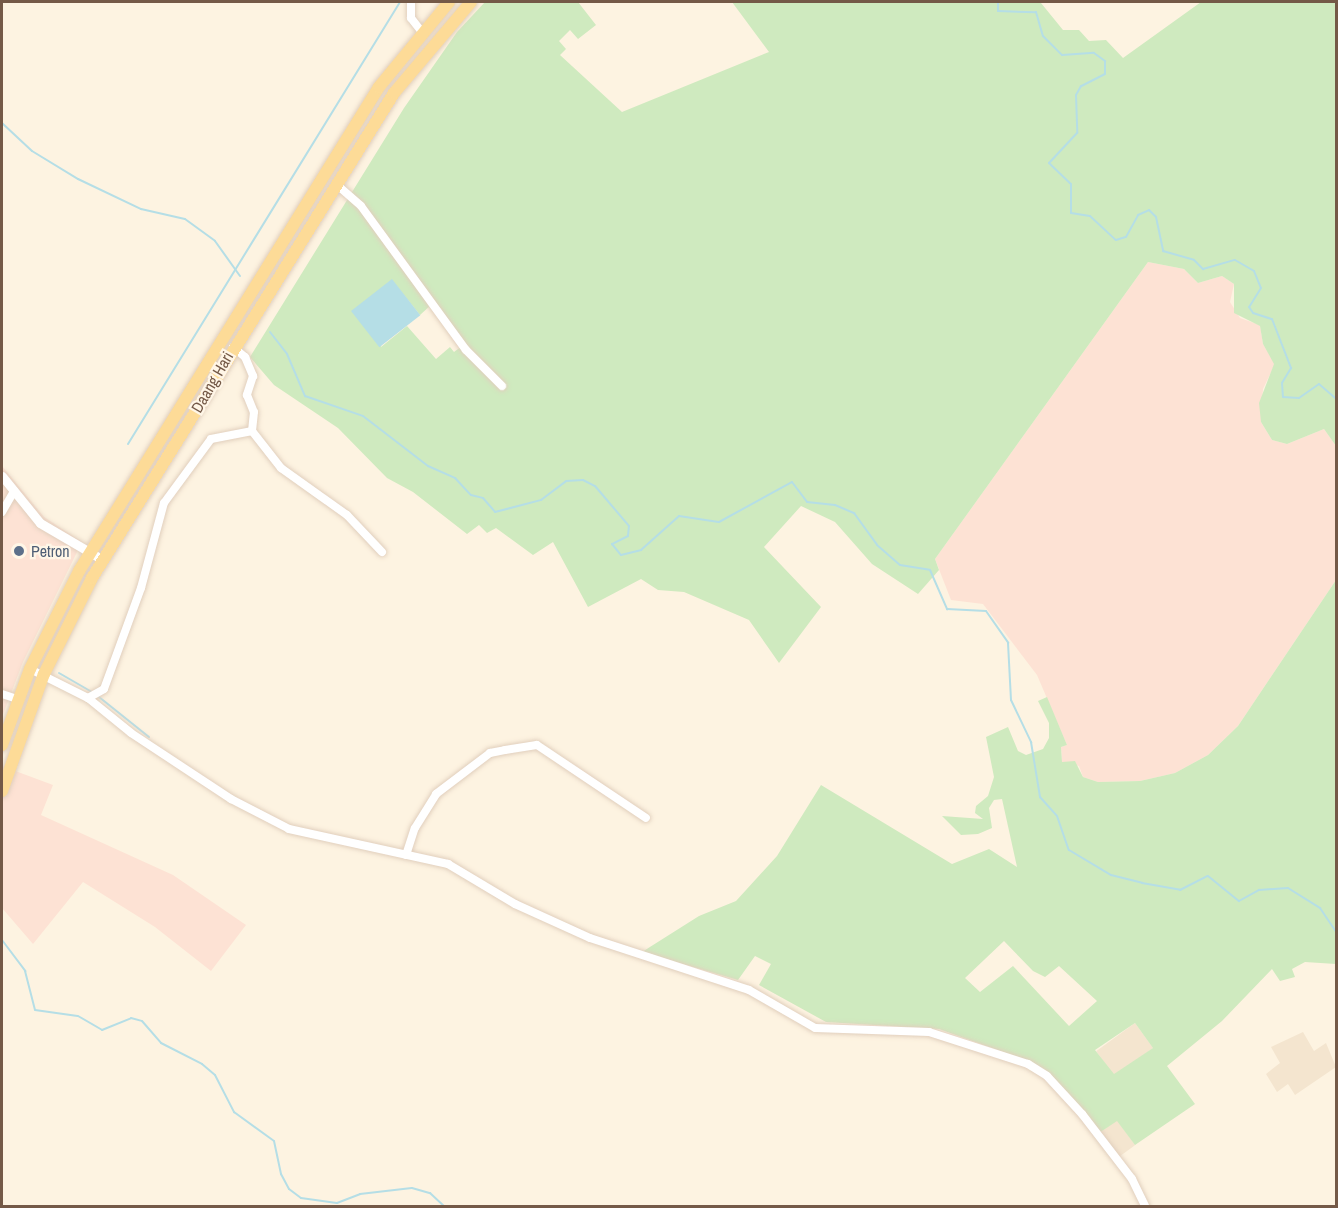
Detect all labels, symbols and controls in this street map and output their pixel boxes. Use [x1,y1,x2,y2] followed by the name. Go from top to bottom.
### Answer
[187,348,237,416] street label: Daang Hari
[31,541,70,561] place label: Petron
[12,544,26,558] marker: Petron

